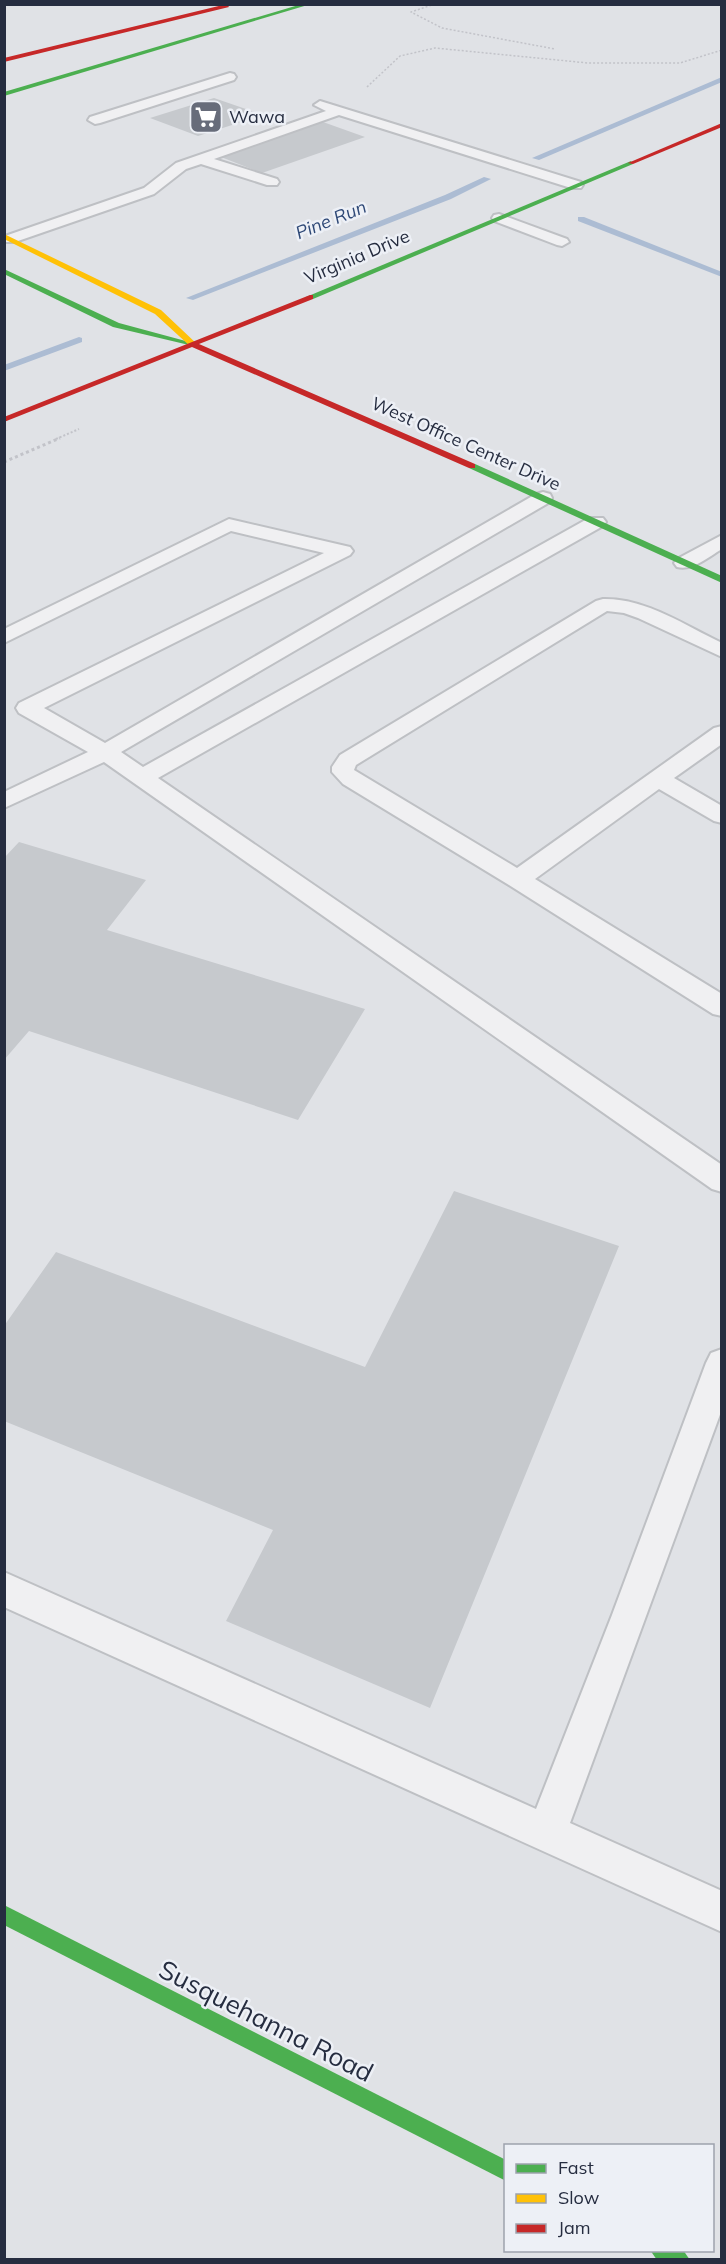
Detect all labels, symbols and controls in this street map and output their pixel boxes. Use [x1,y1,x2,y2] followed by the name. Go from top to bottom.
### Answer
[188,99,224,135] supermarket icon: Wawa
[229,105,285,128] place label: Wawa
[292,195,370,244] water label: Pine Run
[301,224,413,289] street label: Virginia Drive
[368,391,564,496] street label: West Office Center Drive
[153,1952,379,2089] street label: Susquehanna Road
[504,2144,714,2252] legend
[558,2156,594,2179] text: Fast
[558,2186,600,2209] text: Slow
[558,2216,591,2239] text: Jam

